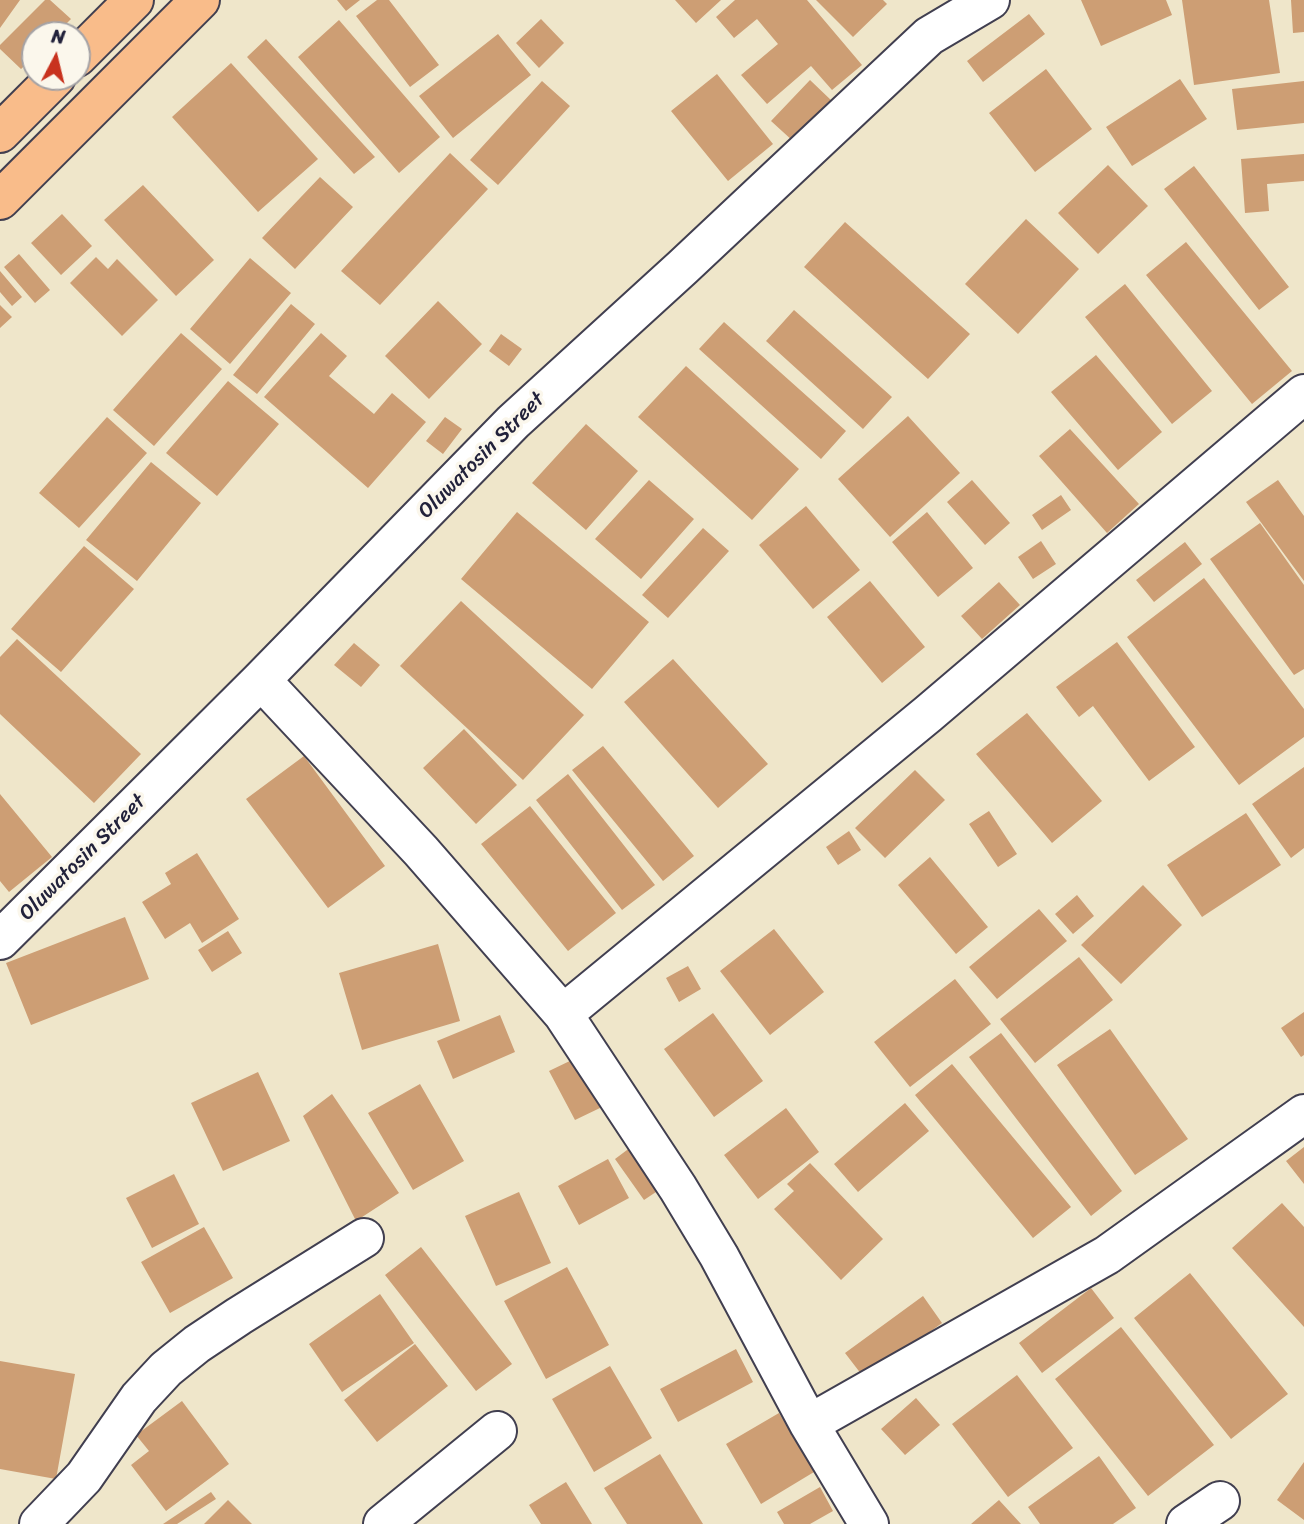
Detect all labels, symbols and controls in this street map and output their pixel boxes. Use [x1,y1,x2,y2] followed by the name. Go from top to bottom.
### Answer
[50,19,67,54] text: N
[21,21,91,91] north arrow
[414,388,550,524] street label: Oluwatosin Street
[15,790,151,926] street label: Oluwatosin Street

